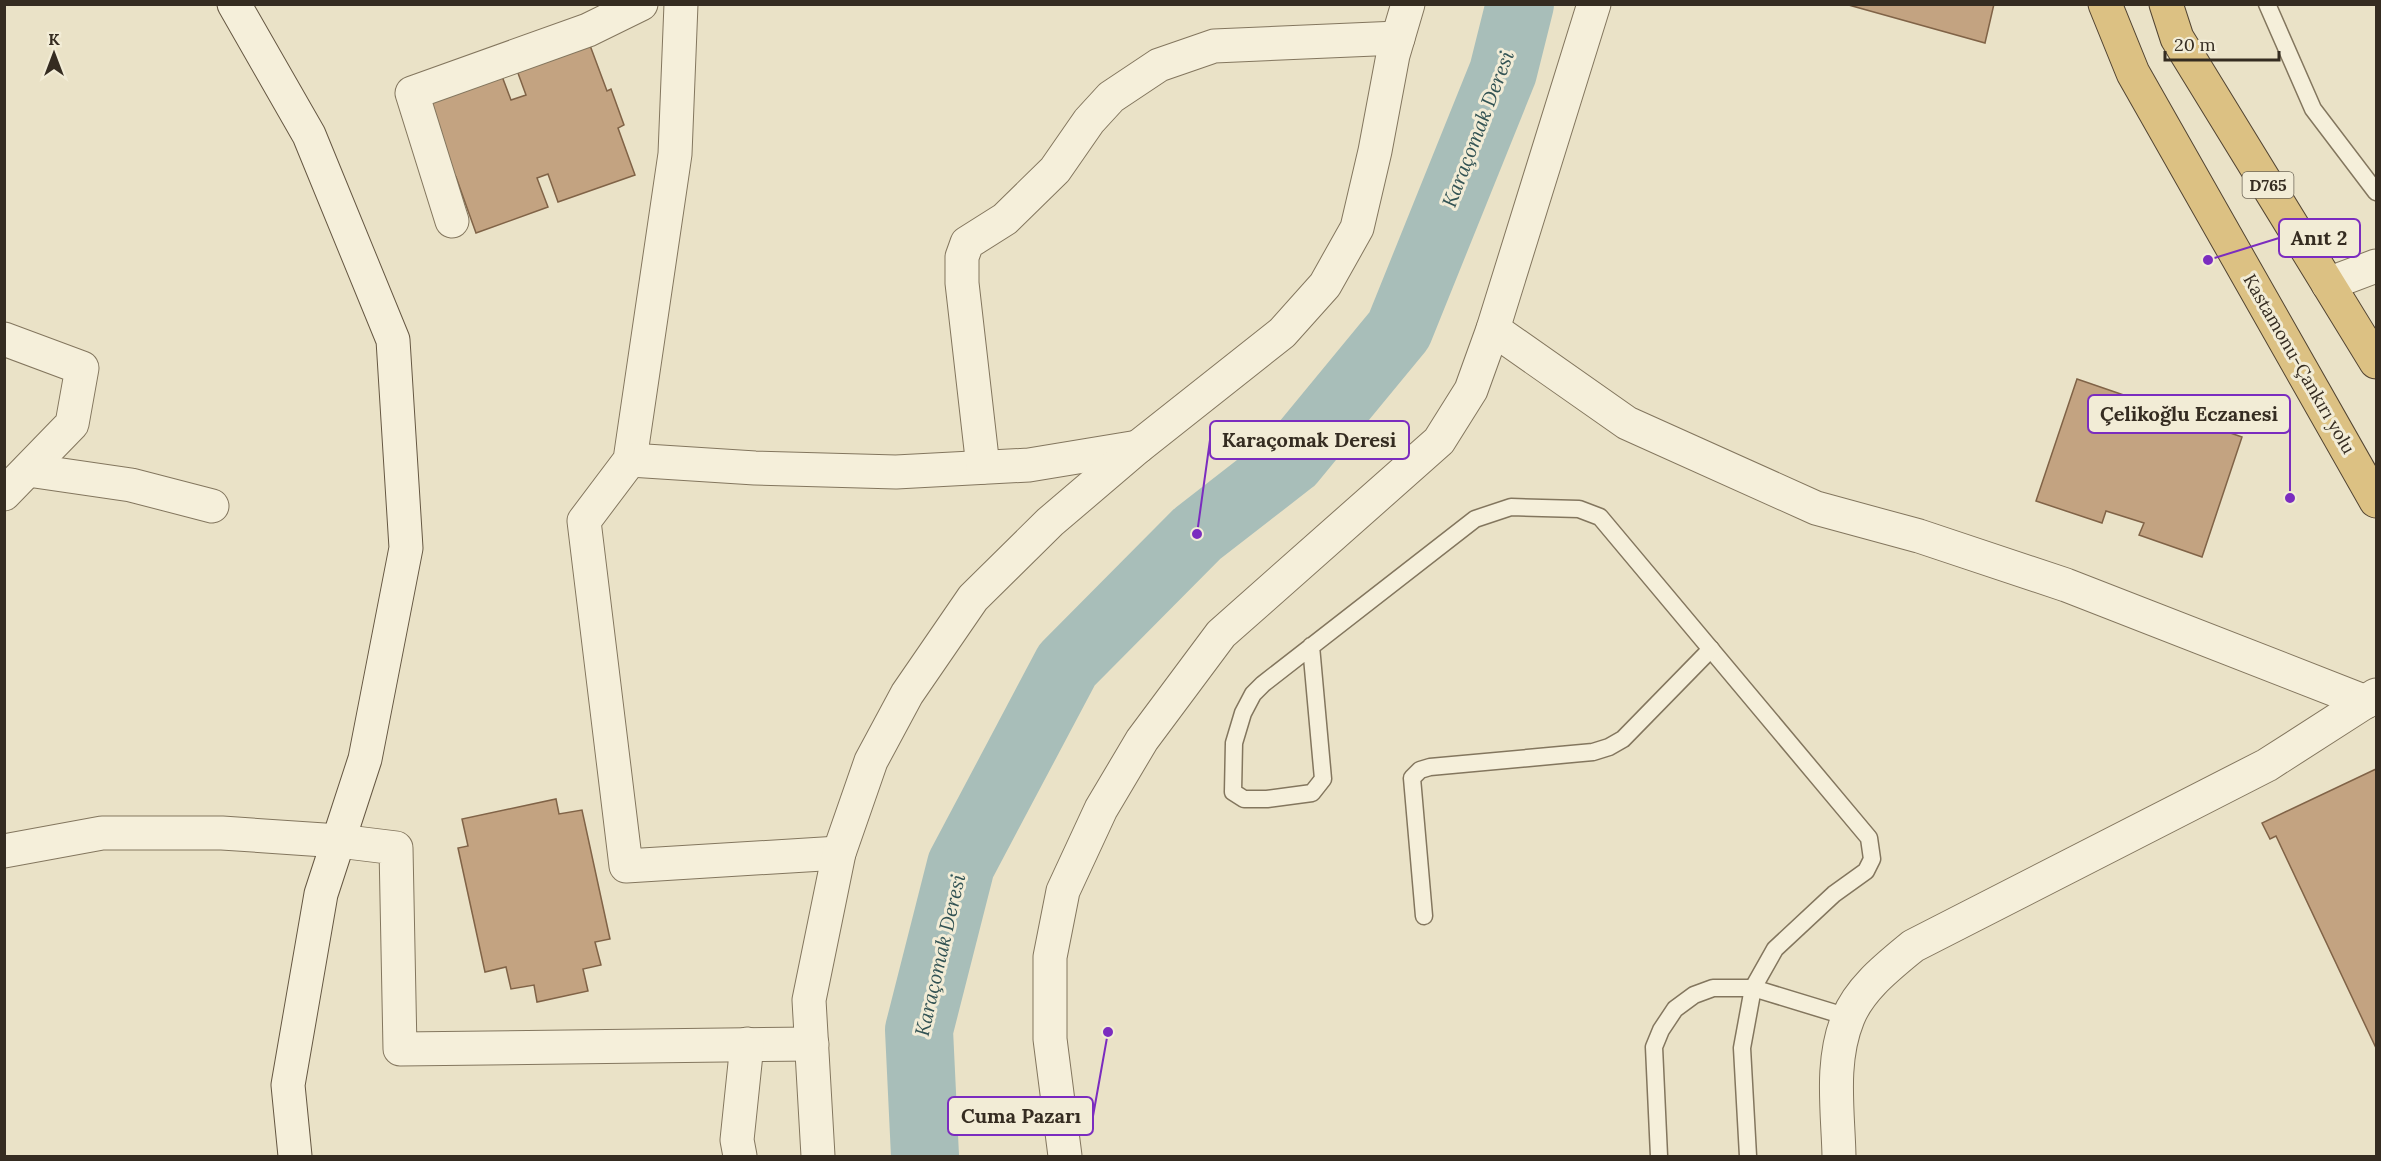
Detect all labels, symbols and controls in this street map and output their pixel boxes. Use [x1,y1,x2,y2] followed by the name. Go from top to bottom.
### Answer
[24,24,84,84] north arrow
[2165,24,2279,62] scale bar
[48,29,60,49] text: K
[2174,33,2216,56] text: 20 m
[1436,47,1519,211] water label: Karaçomak Deresi
[2242,172,2294,198] road number: D765
[2279,219,2360,257] callout: Anıt 2
[2291,225,2347,250] text: Anıt 2
[2239,270,2360,458] street label: Kastamonu-Çankırı yolu
[2088,395,2290,433] callout: Çelikoğlu Eczanesi
[2100,401,2279,426] text: Çelikoğlu Eczanesi
[1210,421,1409,459] callout: Karaçomak Deresi
[1222,427,1397,452] text: Karaçomak Deresi
[909,871,970,1038] water label: Karaçomak Deresi
[948,1097,1093,1135] callout: Cuma Pazarı
[961,1103,1082,1128] text: Cuma Pazarı

